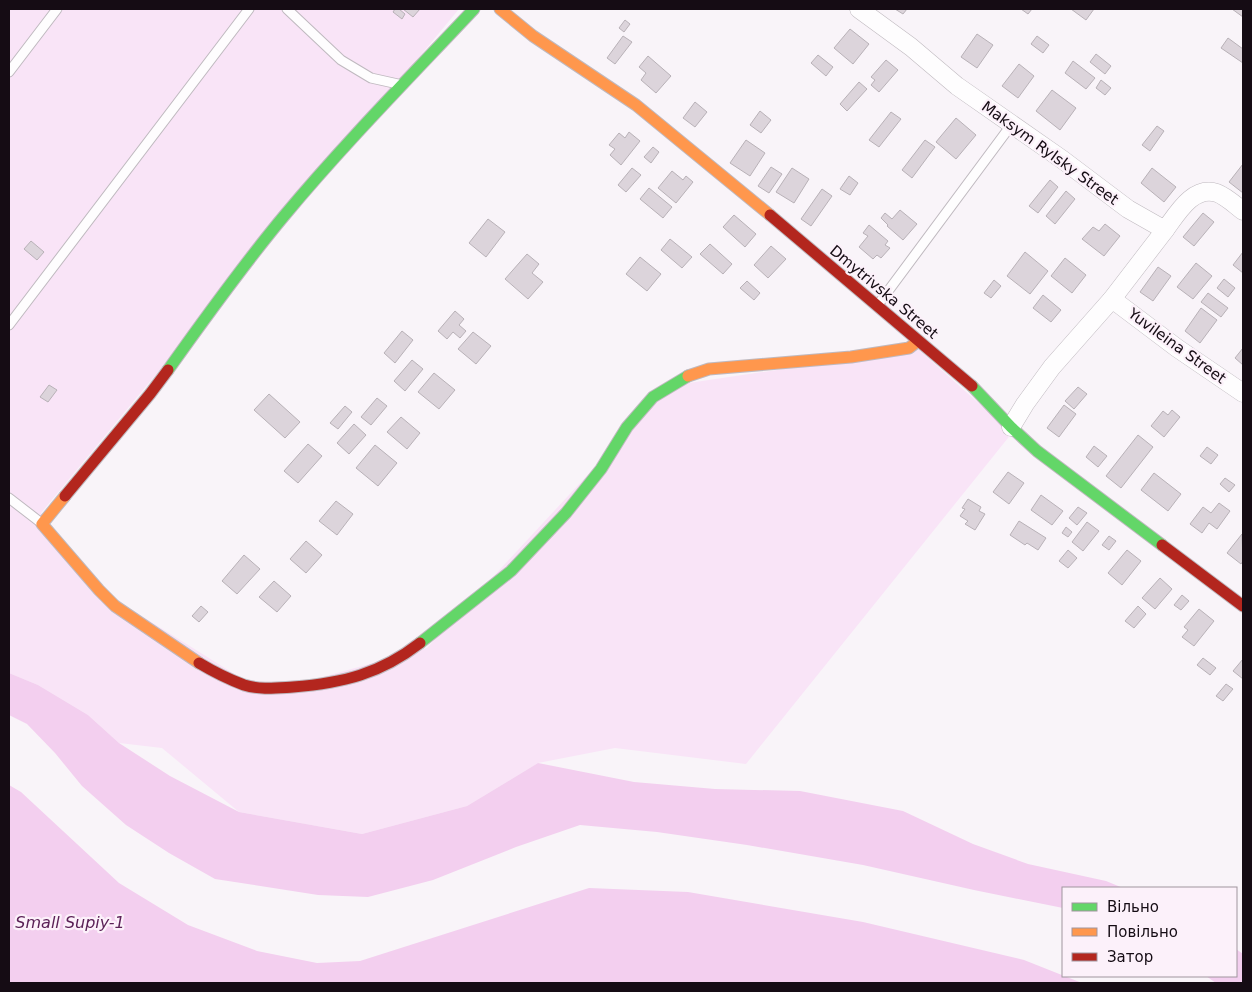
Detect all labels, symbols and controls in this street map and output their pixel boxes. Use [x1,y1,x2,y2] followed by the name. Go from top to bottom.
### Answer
[978,97,1122,209] street label: Maksym Rylsky Street
[826,241,942,343] street label: Dmytrivska Street
[1124,304,1230,388] street label: Yuvileina Street
[1062,887,1237,977] legend
[1107,898,1159,916] text: Вільно
[15,913,125,932] water label: Small Supiy-1
[1107,923,1178,941] text: Повільно
[1107,948,1153,966] text: Затор

